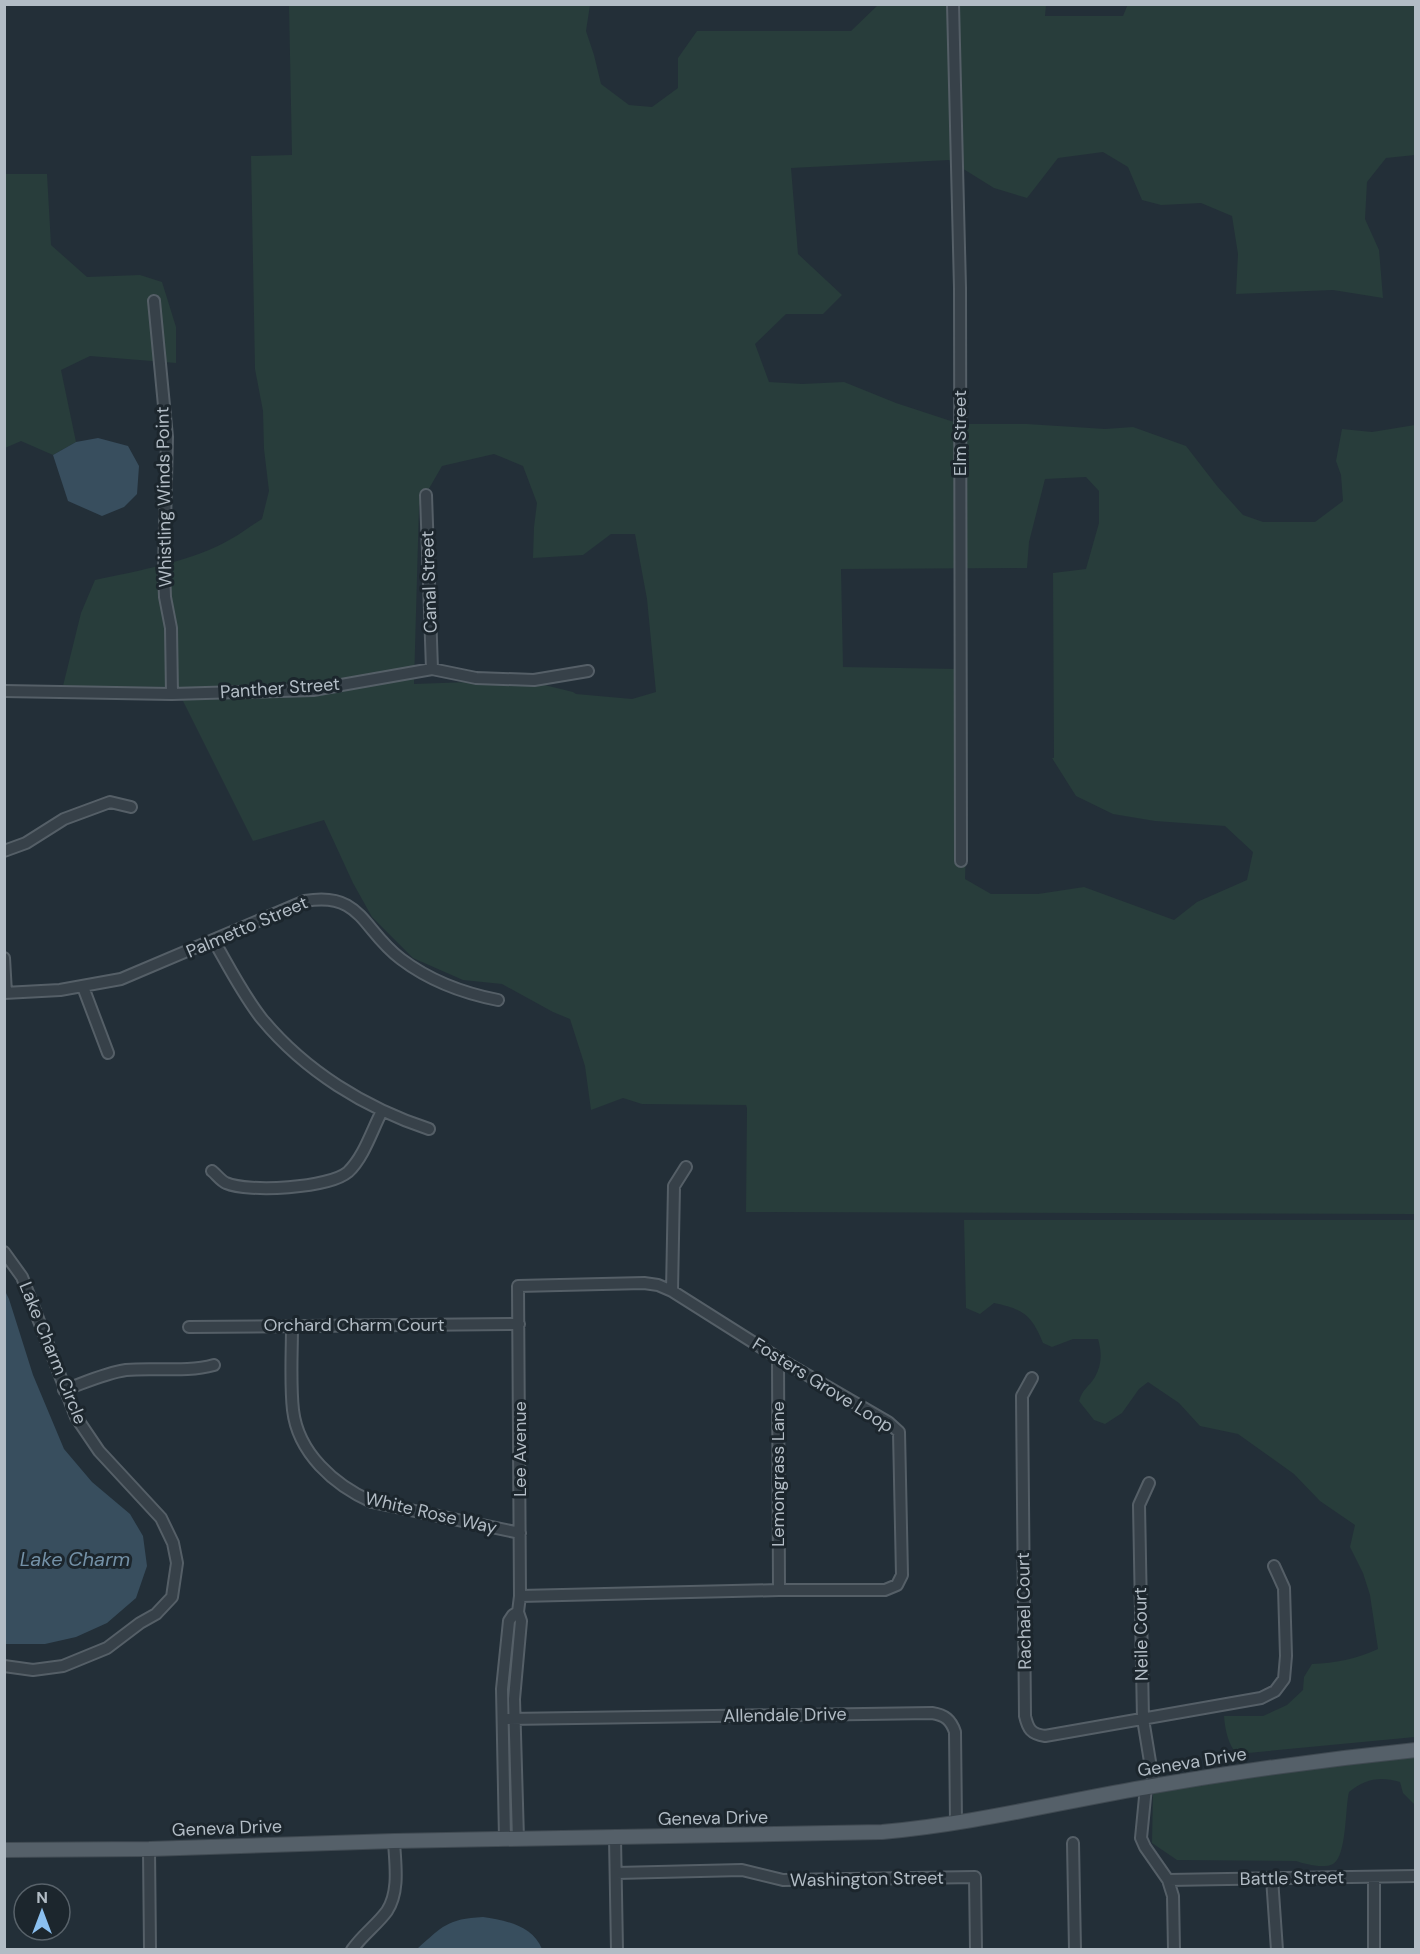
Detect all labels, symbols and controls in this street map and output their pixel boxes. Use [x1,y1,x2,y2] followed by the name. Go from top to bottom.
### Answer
[948,390,972,476] street label: Elm Street
[150,406,178,588] street label: Whistling Winds Point
[415,530,443,634] street label: Canal Street
[219,672,341,704] street label: Panther Street
[182,891,312,963] street label: Palmetto Street
[14,1278,92,1428] street label: Lake Charm Circle
[263,1313,445,1337] street label: Orchard Charm Court
[748,1332,898,1438] street label: Fosters Grove Loop
[508,1401,532,1497] street label: Lee Avenue
[766,1401,790,1547] street label: Lemongrass Lane
[363,1486,499,1540] street label: White Rose Way
[20,1546,130,1572] water label: Lake Charm
[1011,1552,1037,1670] street label: Rachael Court
[1128,1587,1154,1681] street label: Neile Court
[723,1702,847,1728] street label: Allendale Drive
[1136,1742,1248,1782] street label: Geneva Drive
[658,1805,768,1831] street label: Geneva Drive
[171,1814,283,1842] street label: Geneva Drive
[1240,1865,1344,1891] street label: Battle Street
[790,1866,944,1892] street label: Washington Street
[12,1882,72,1942] north arrow
[36,1887,48,1908] text: N

